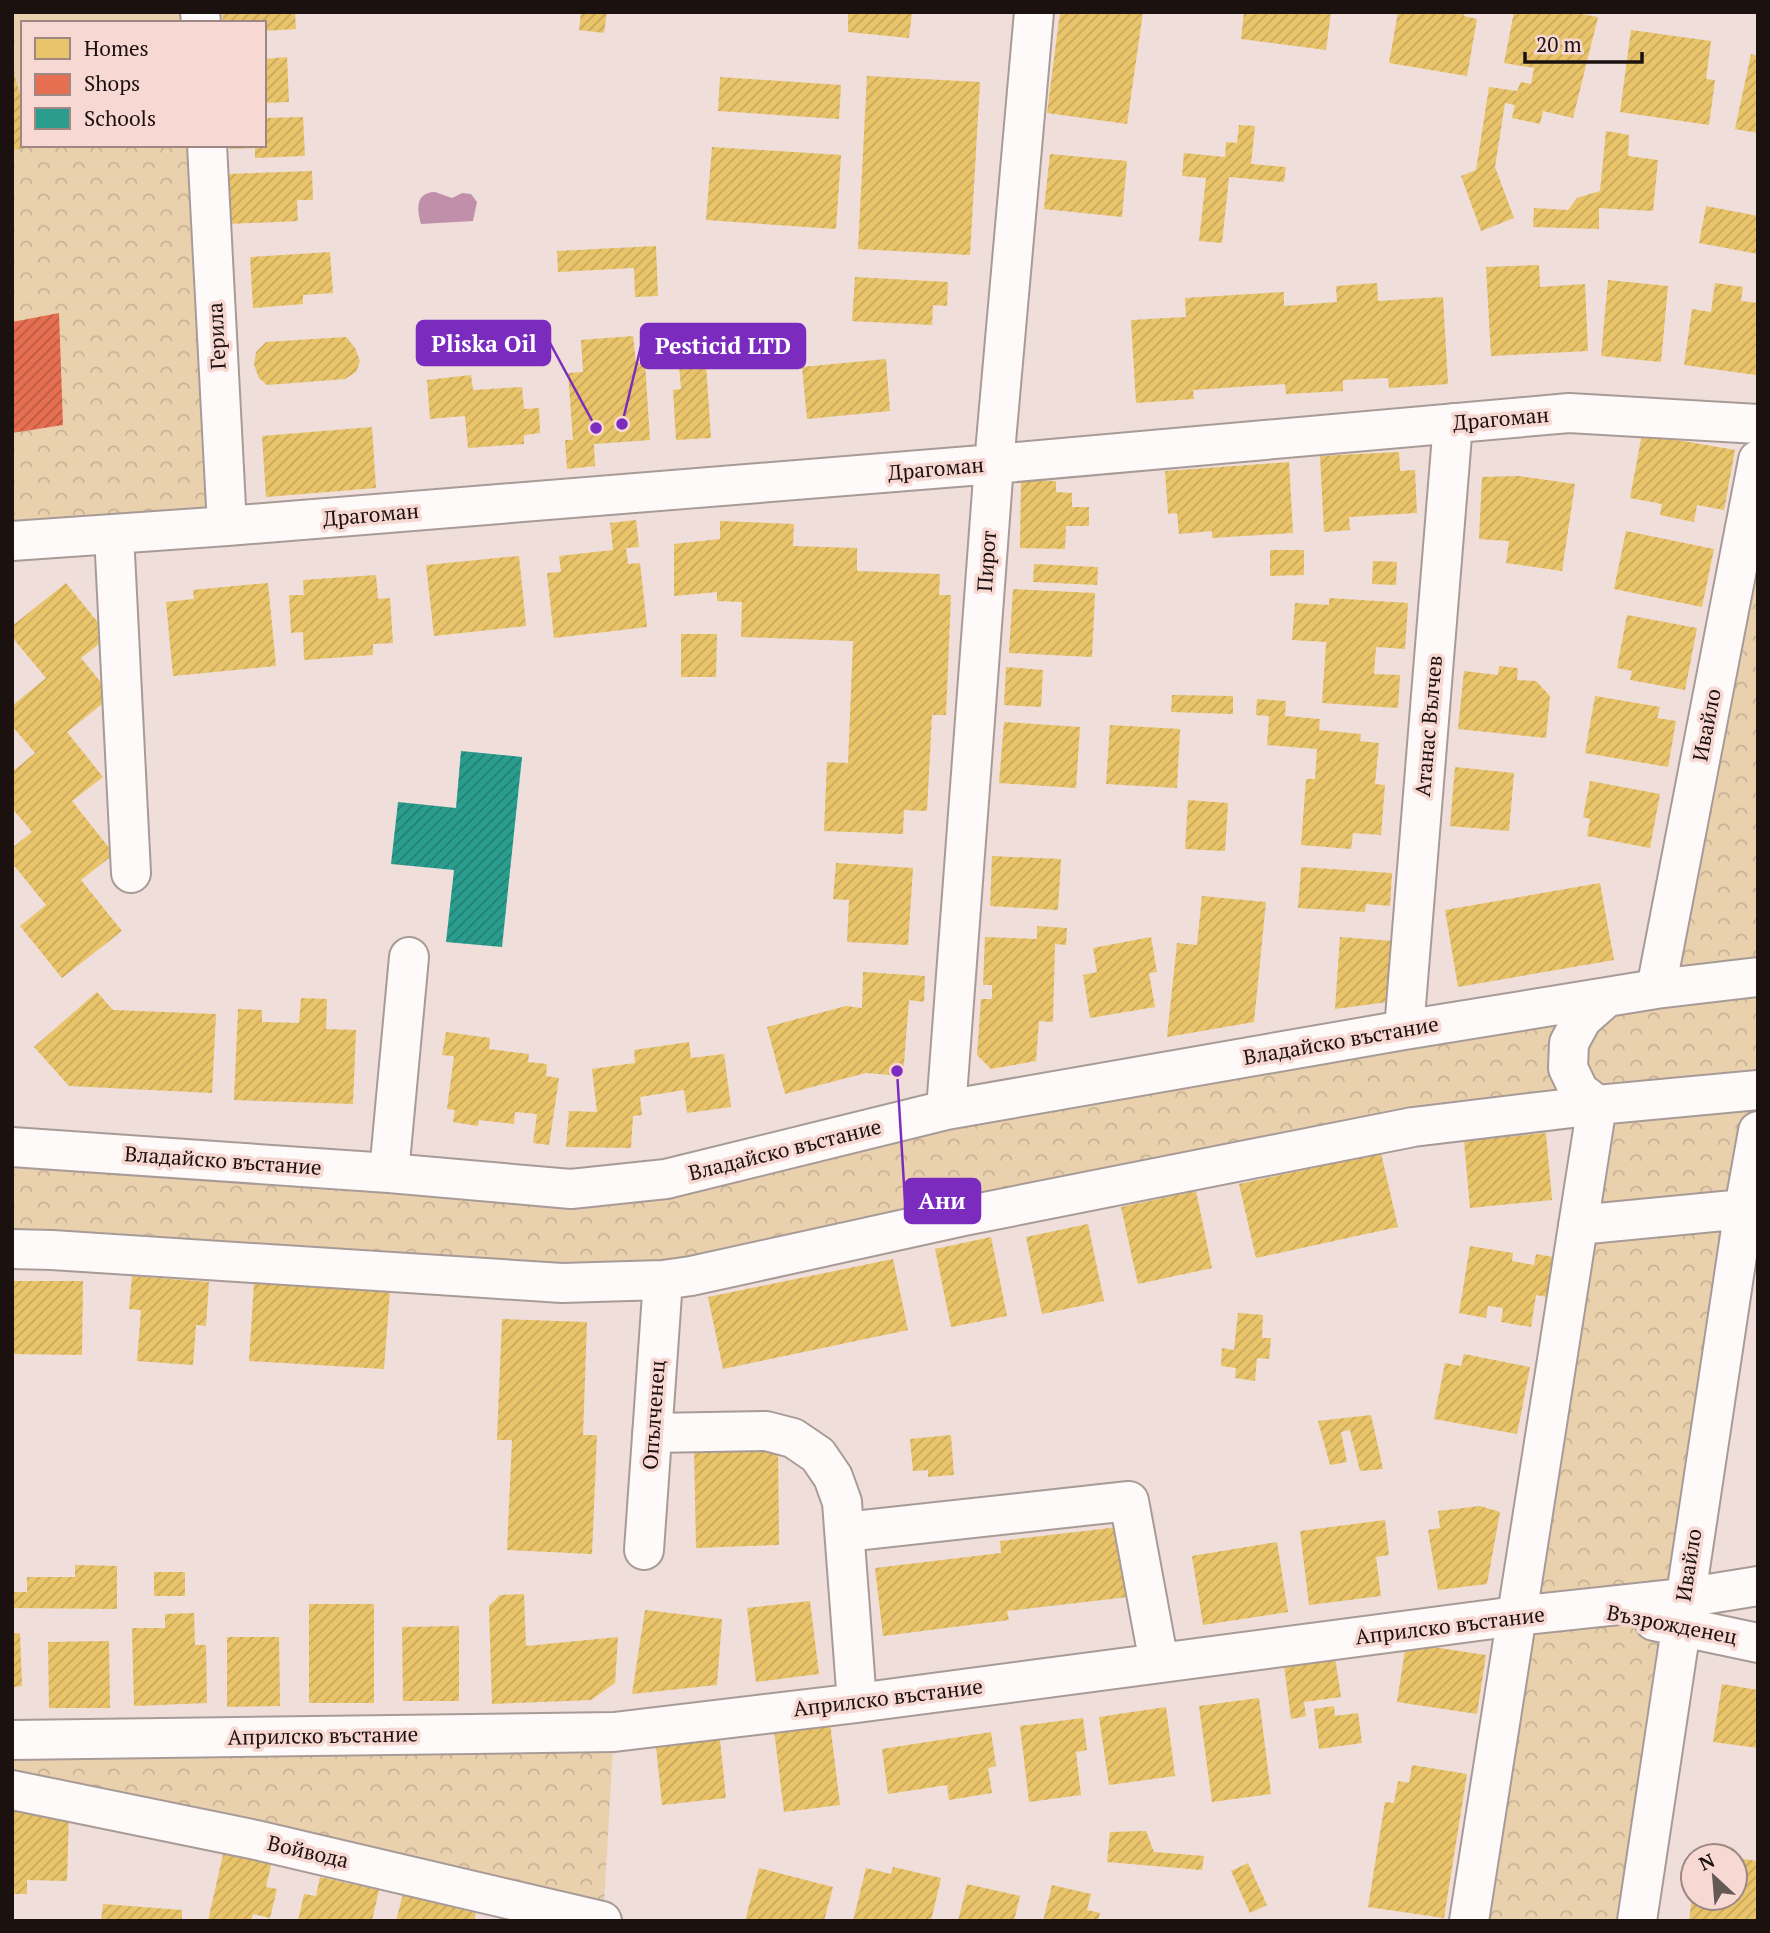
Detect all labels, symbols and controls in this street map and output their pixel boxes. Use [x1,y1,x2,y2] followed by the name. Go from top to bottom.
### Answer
[21,21,266,147] legend
[1525,21,1642,65] scale bar
[1536,30,1582,58] text: 20 m
[84,34,149,62] text: Homes
[84,69,140,97] text: Shops
[84,104,156,132] text: Schools
[200,301,232,370] street label: Герила
[417,321,550,365] callout: Pliska Oil
[641,324,805,368] callout: Pesticid LTD
[431,328,537,359] text: Pliska Oil
[655,330,791,361] text: Pesticid LTD
[1452,400,1550,436] street label: Драгоман
[887,450,985,486] street label: Драгоман
[322,496,420,532] street label: Драгоман
[970,529,1002,593] street label: Пирот
[1408,654,1448,798] street label: Атанас Вълчев
[1685,686,1727,763] street label: Ивайло
[1241,1009,1441,1071] street label: Владайско въстание
[685,1112,884,1187] street label: Владайско въстание
[123,1139,323,1181] street label: Владайско въстание
[905,1179,980,1223] callout: Ани
[918,1185,966,1216] text: Ани
[635,1359,671,1471] street label: Опълченец
[1668,1527,1708,1603] street label: Ивайло
[1605,1598,1740,1650] street label: Възрожденец
[1354,1599,1546,1651] street label: Априлско въстание
[792,1671,984,1723] street label: Априлско въстание
[227,1719,419,1751] street label: Априлско въстание
[265,1828,352,1874] street label: Войвода
[1679,1842,1749,1912] north arrow
[1694,1847,1719,1876] text: N

